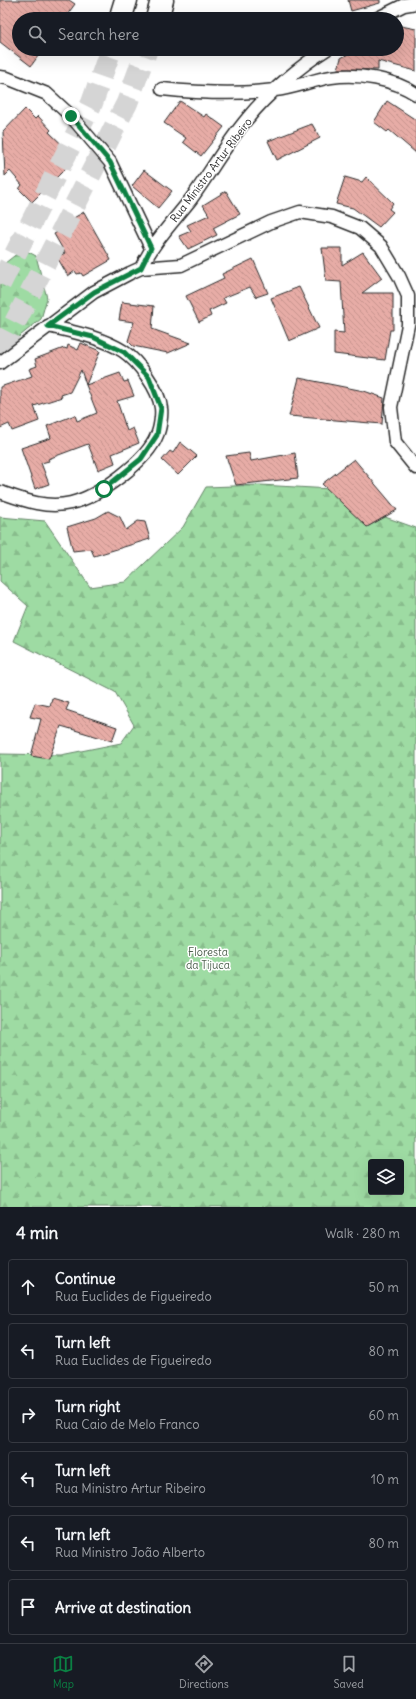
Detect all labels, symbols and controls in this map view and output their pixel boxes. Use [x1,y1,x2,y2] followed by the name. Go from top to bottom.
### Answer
[12,12,404,56] search box
[26,23,48,45] icon: search
[58,25,139,44] text: Search here
[62,107,80,125] route end
[167,115,255,225] street label: Rua Ministro Artur Ribeiro
[95,480,113,498] route start
[186,945,230,972] park label: Floresta da Tijuca
[368,1159,404,1195] map controls
[368,1159,404,1195] button: layers
[16,1222,58,1244] text: 4 min
[325,1225,400,1242] text: Walk · 280 m
[55,1269,116,1288] text: Continue
[17,1276,39,1298] icon: ahead
[368,1279,399,1296] text: 50 m
[55,1288,212,1305] text: Rua Euclides de Figueiredo
[55,1333,110,1352] text: Turn left
[17,1340,39,1362] icon: left
[368,1343,399,1360] text: 80 m
[55,1352,212,1369] text: Rua Euclides de Figueiredo
[55,1397,120,1416] text: Turn right
[17,1404,39,1426] icon: right
[368,1407,399,1424] text: 60 m
[55,1416,200,1433] text: Rua Caio de Melo Franco
[55,1461,110,1480] text: Turn left
[17,1468,39,1490] icon: left
[371,1471,399,1488] text: 10 m
[55,1480,206,1497] text: Rua Ministro Artur Ribeiro
[55,1525,110,1544] text: Turn left
[17,1532,39,1554] icon: left
[368,1535,399,1552] text: 80 m
[55,1544,205,1561] text: Rua Ministro João Alberto
[17,1596,39,1618] icon: arrive
[55,1598,191,1617] text: Arrive at destination
[52,1653,74,1691] tab: Map
[179,1653,229,1691] tab: Directions
[333,1653,364,1691] tab: Saved

